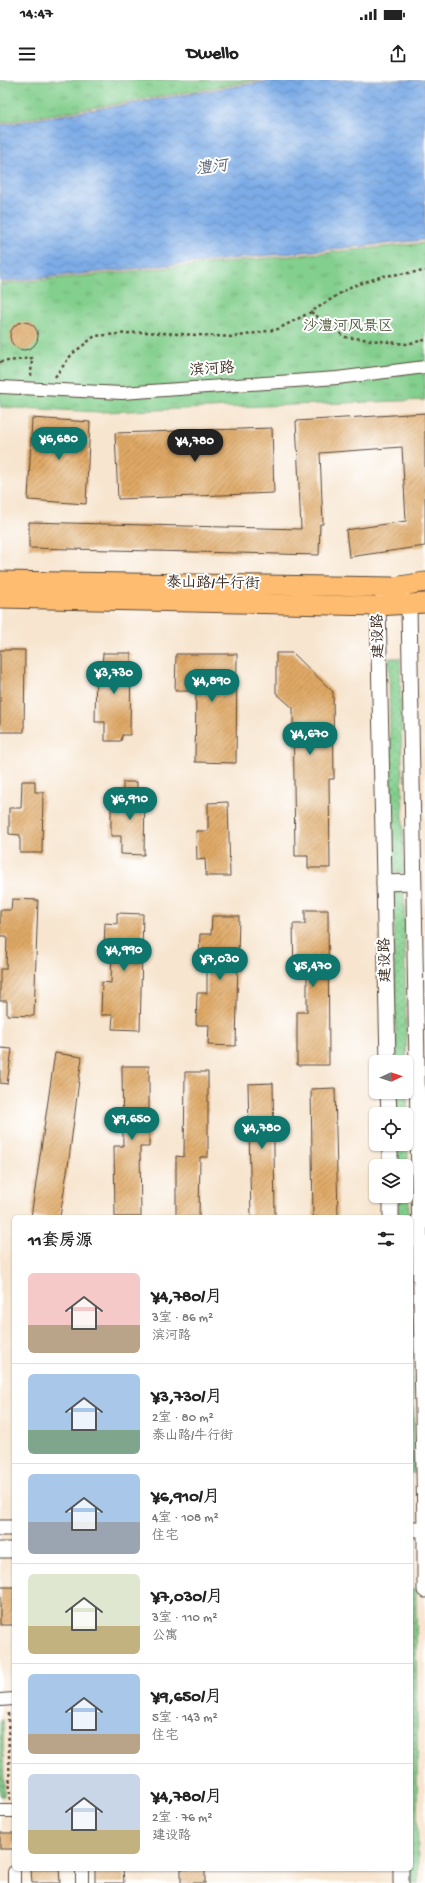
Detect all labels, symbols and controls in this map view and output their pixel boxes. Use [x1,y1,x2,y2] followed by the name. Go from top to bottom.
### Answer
[20,5,53,23] text: 14:47
[16,43,38,65] icon: menu
[387,43,409,65] icon: share
[186,44,239,65] text: Dwello
[195,156,232,180] water label: 澧河
[303,318,393,336] park label: 沙澧河风景区
[189,359,235,381] street label: 滨河路
[26,427,92,461] pin: ¥6,680
[162,429,228,463] pin: ¥4,780
[40,432,78,447] text: ¥6,680
[176,434,214,449] text: ¥4,780
[166,574,260,594] street label: 泰山路/牛行街
[370,613,388,659] street label: 建设路
[81,661,147,695] pin: ¥3,730
[95,666,133,681] text: ¥3,730
[179,669,245,703] pin: ¥4,890
[193,674,231,689] text: ¥4,890
[277,722,343,756] pin: ¥4,670
[292,727,329,742] text: ¥4,670
[97,787,163,821] pin: ¥6,910
[112,792,148,807] text: ¥6,910
[377,937,395,983] street label: 建设路
[91,938,157,972] pin: ¥4,990
[106,943,142,958] text: ¥4,990
[187,947,253,981] pin: ¥7,030
[201,952,239,967] text: ¥7,030
[280,954,346,988] pin: ¥5,470
[294,959,332,974] text: ¥5,470
[369,1055,413,1099] north arrow
[369,1055,413,1203] map controls
[99,1107,165,1141] pin: ¥9,650
[369,1107,413,1151] button: locate
[113,1112,151,1127] text: ¥9,650
[229,1116,295,1150] pin: ¥4,780
[243,1121,281,1136] text: ¥4,780
[369,1159,413,1203] button: layers
[375,1228,397,1250] icon: filters
[28,1232,93,1252] text: 11套房源
[152,1288,222,1308] text: ¥4,780/月
[60,1289,108,1337] icon: home
[152,1311,213,1326] text: 3室 · 86 m²
[152,1329,191,1344] text: 滨河路
[152,1388,222,1408] text: ¥3,730/月
[60,1390,108,1438] icon: home
[152,1411,214,1426] text: 2室 · 80 m²
[152,1429,233,1444] text: 泰山路/牛行街
[152,1488,220,1508] text: ¥6,910/月
[60,1490,108,1538] icon: home
[152,1511,219,1526] text: 4室 · 108 m²
[152,1529,178,1544] text: 住宅
[152,1588,223,1608] text: ¥7,030/月
[60,1590,108,1638] icon: home
[152,1611,217,1626] text: 3室 · 110 m²
[152,1629,178,1644] text: 公寓
[152,1688,222,1708] text: ¥9,650/月
[60,1690,108,1738] icon: home
[152,1711,218,1726] text: 5室 · 143 m²
[152,1729,178,1744] text: 住宅
[152,1788,222,1808] text: ¥4,780/月
[60,1790,108,1838] icon: home
[152,1811,212,1826] text: 2室 · 76 m²
[152,1829,191,1844] text: 建设路

